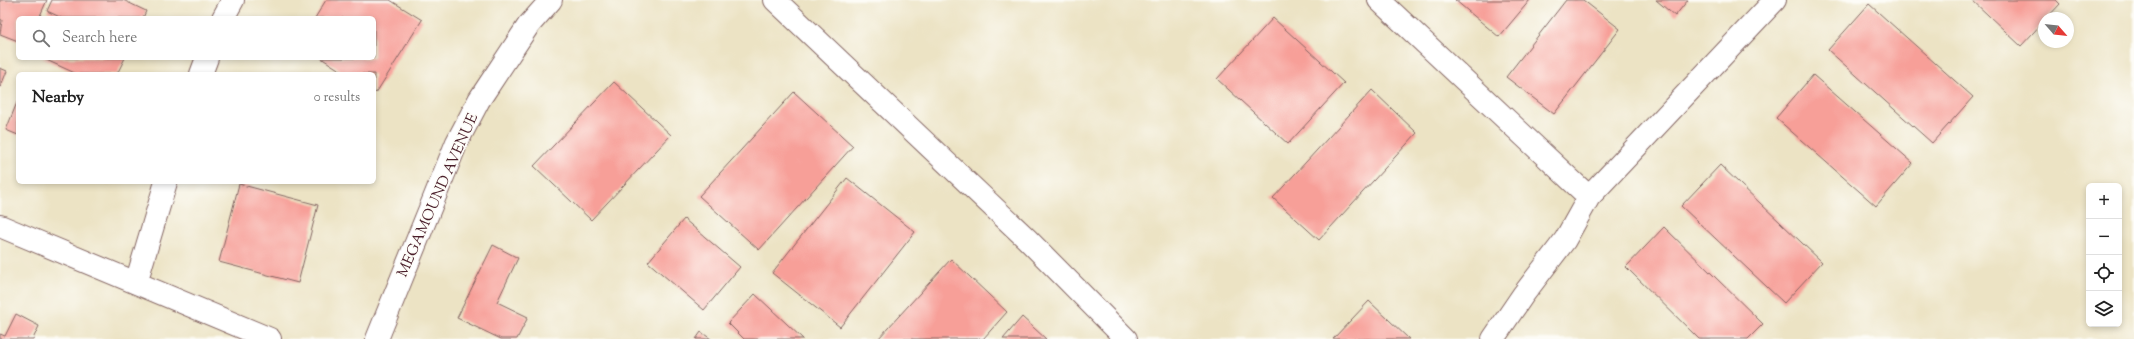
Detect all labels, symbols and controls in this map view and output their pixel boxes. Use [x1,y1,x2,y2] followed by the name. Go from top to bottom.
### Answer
[2038,12,2074,48] north arrow
[16,16,376,60] search box
[30,27,52,49] icon: search
[62,28,137,49] text: Search here
[32,86,84,110] text: Nearby
[314,89,360,107] text: 0 results
[393,110,484,281] street label: MEGAMOUND AVENUE
[2086,183,2122,327] map controls
[2086,183,2122,219] button: +
[2086,219,2122,255] button: −
[2086,255,2122,291] button: locate
[2086,291,2122,327] button: layers

